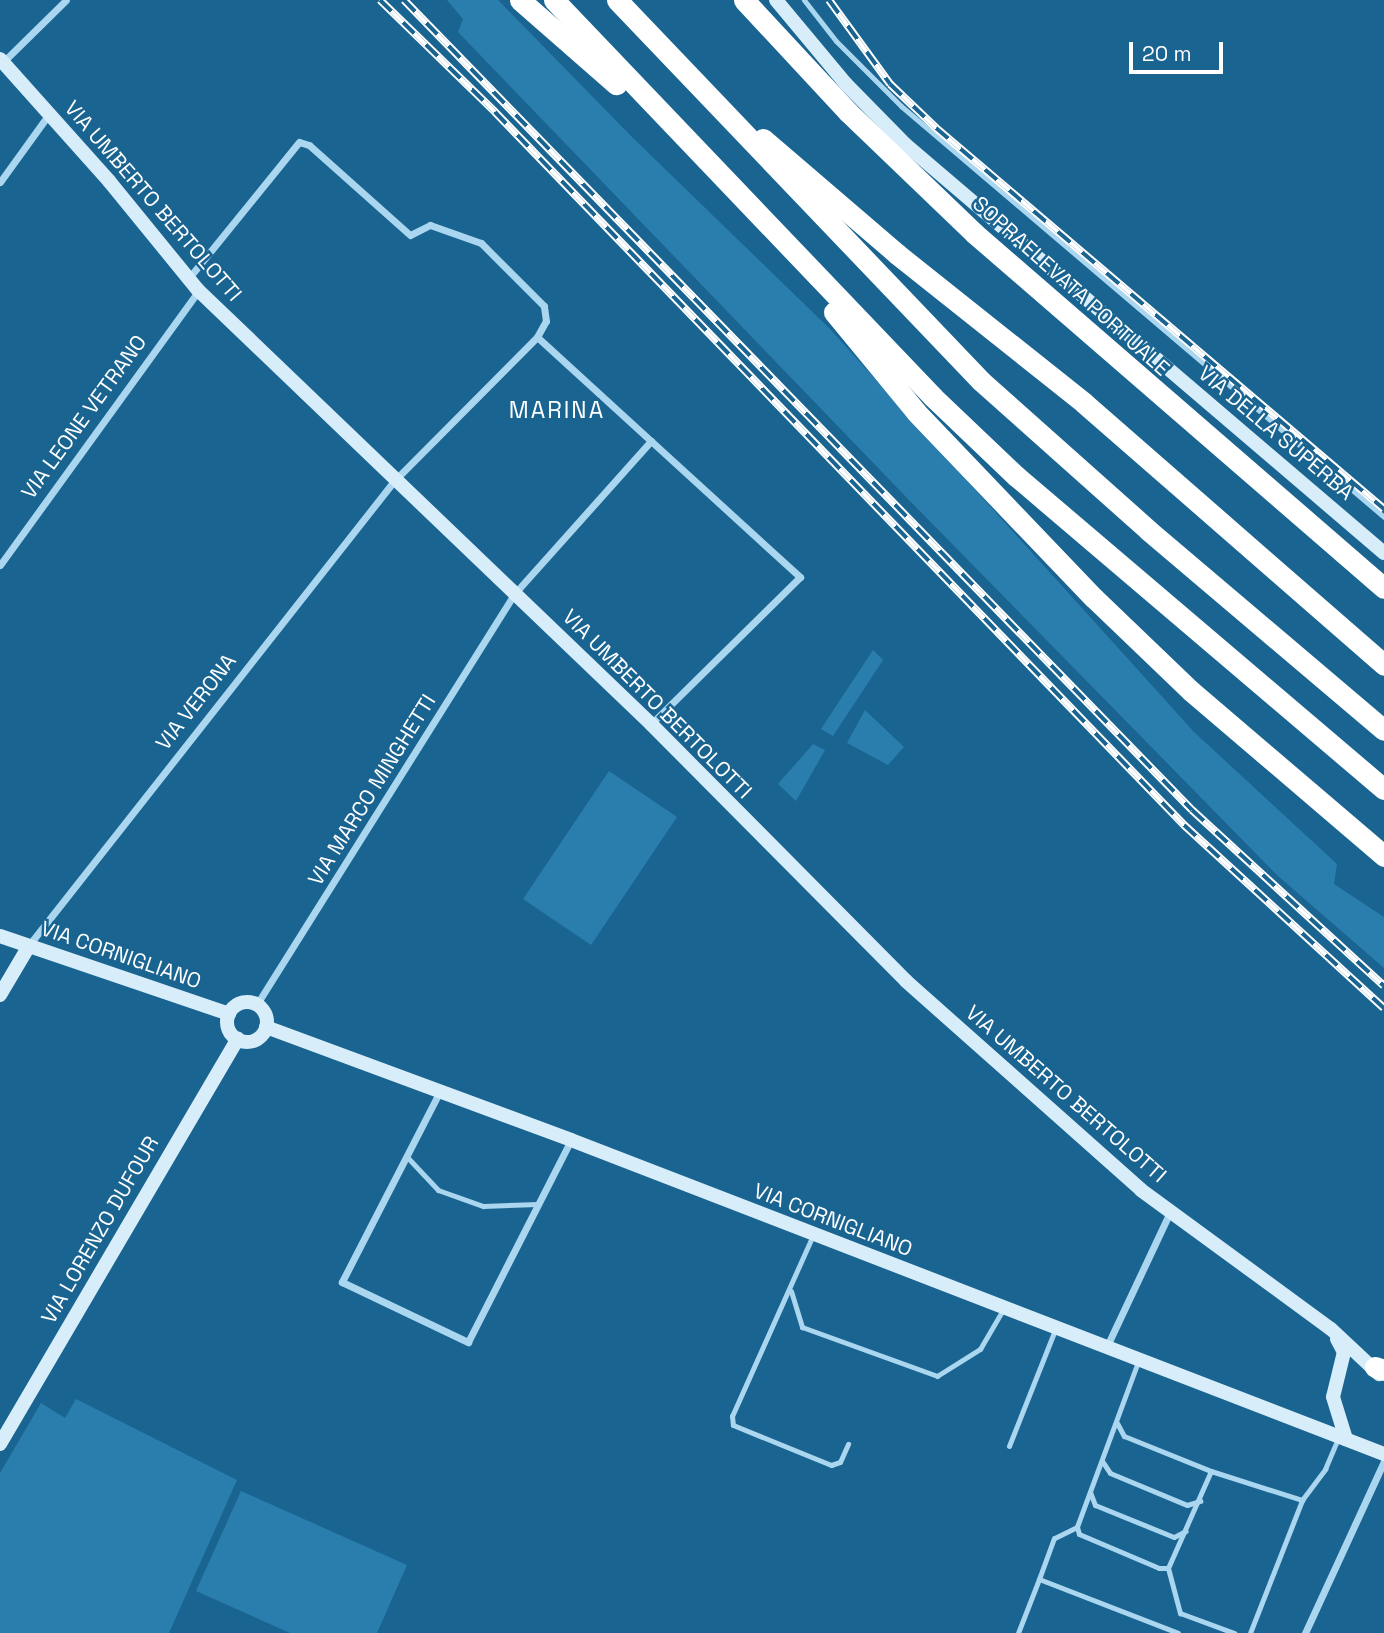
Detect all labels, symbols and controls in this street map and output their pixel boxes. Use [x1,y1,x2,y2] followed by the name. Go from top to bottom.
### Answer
[1132,28,1226,72] scale bar
[1142,40,1192,67] text: 20 m
[59,96,247,306] street label: VIA UMBERTO BERTOLOTTI
[967,191,1175,381] street label: SOPRAELEVATA PORTUALE
[16,330,152,504] street label: VIA LEONE VETRANO
[1193,360,1359,506] street label: VIA DELLA SUPERBA
[510,396,604,424] district label: MARINA
[557,604,757,804] street label: VIA UMBERTO BERTOLOTTI
[150,649,242,755] street label: VIA VERONA
[303,690,441,890] street label: VIA MARCO MINGHETTI
[37,916,205,994] street label: VIA CORNIGLIANO
[961,1000,1171,1188] street label: VIA UMBERTO BERTOLOTTI
[36,1132,164,1328] street label: VIA LORENZO DUFOUR
[750,1178,916,1262] street label: VIA CORNIGLIANO

